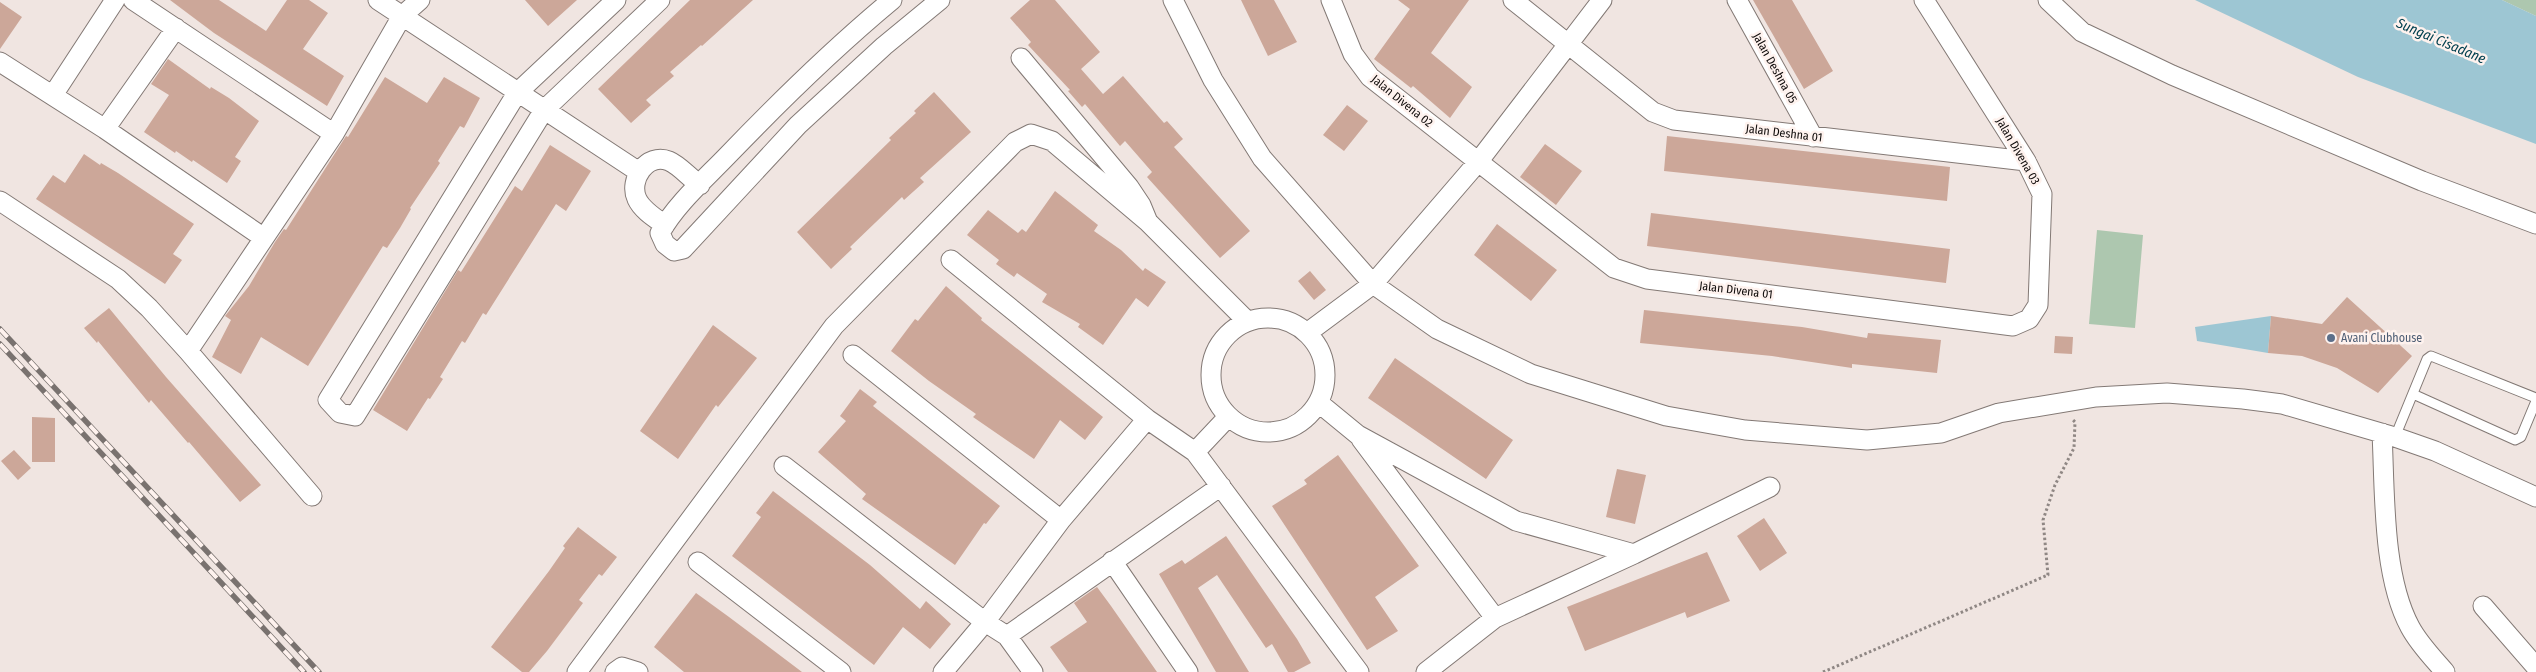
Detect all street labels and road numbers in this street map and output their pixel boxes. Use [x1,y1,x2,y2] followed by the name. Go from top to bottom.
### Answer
[1750,30,1800,106] street label: Jalan Deshna 05
[1369,72,1435,130] street label: Jalan Divena 02
[1993,115,2043,187] street label: Jalan Divena 03
[1745,121,1823,145] street label: Jalan Deshna 01
[1698,279,1774,301] street label: Jalan Divena 01

